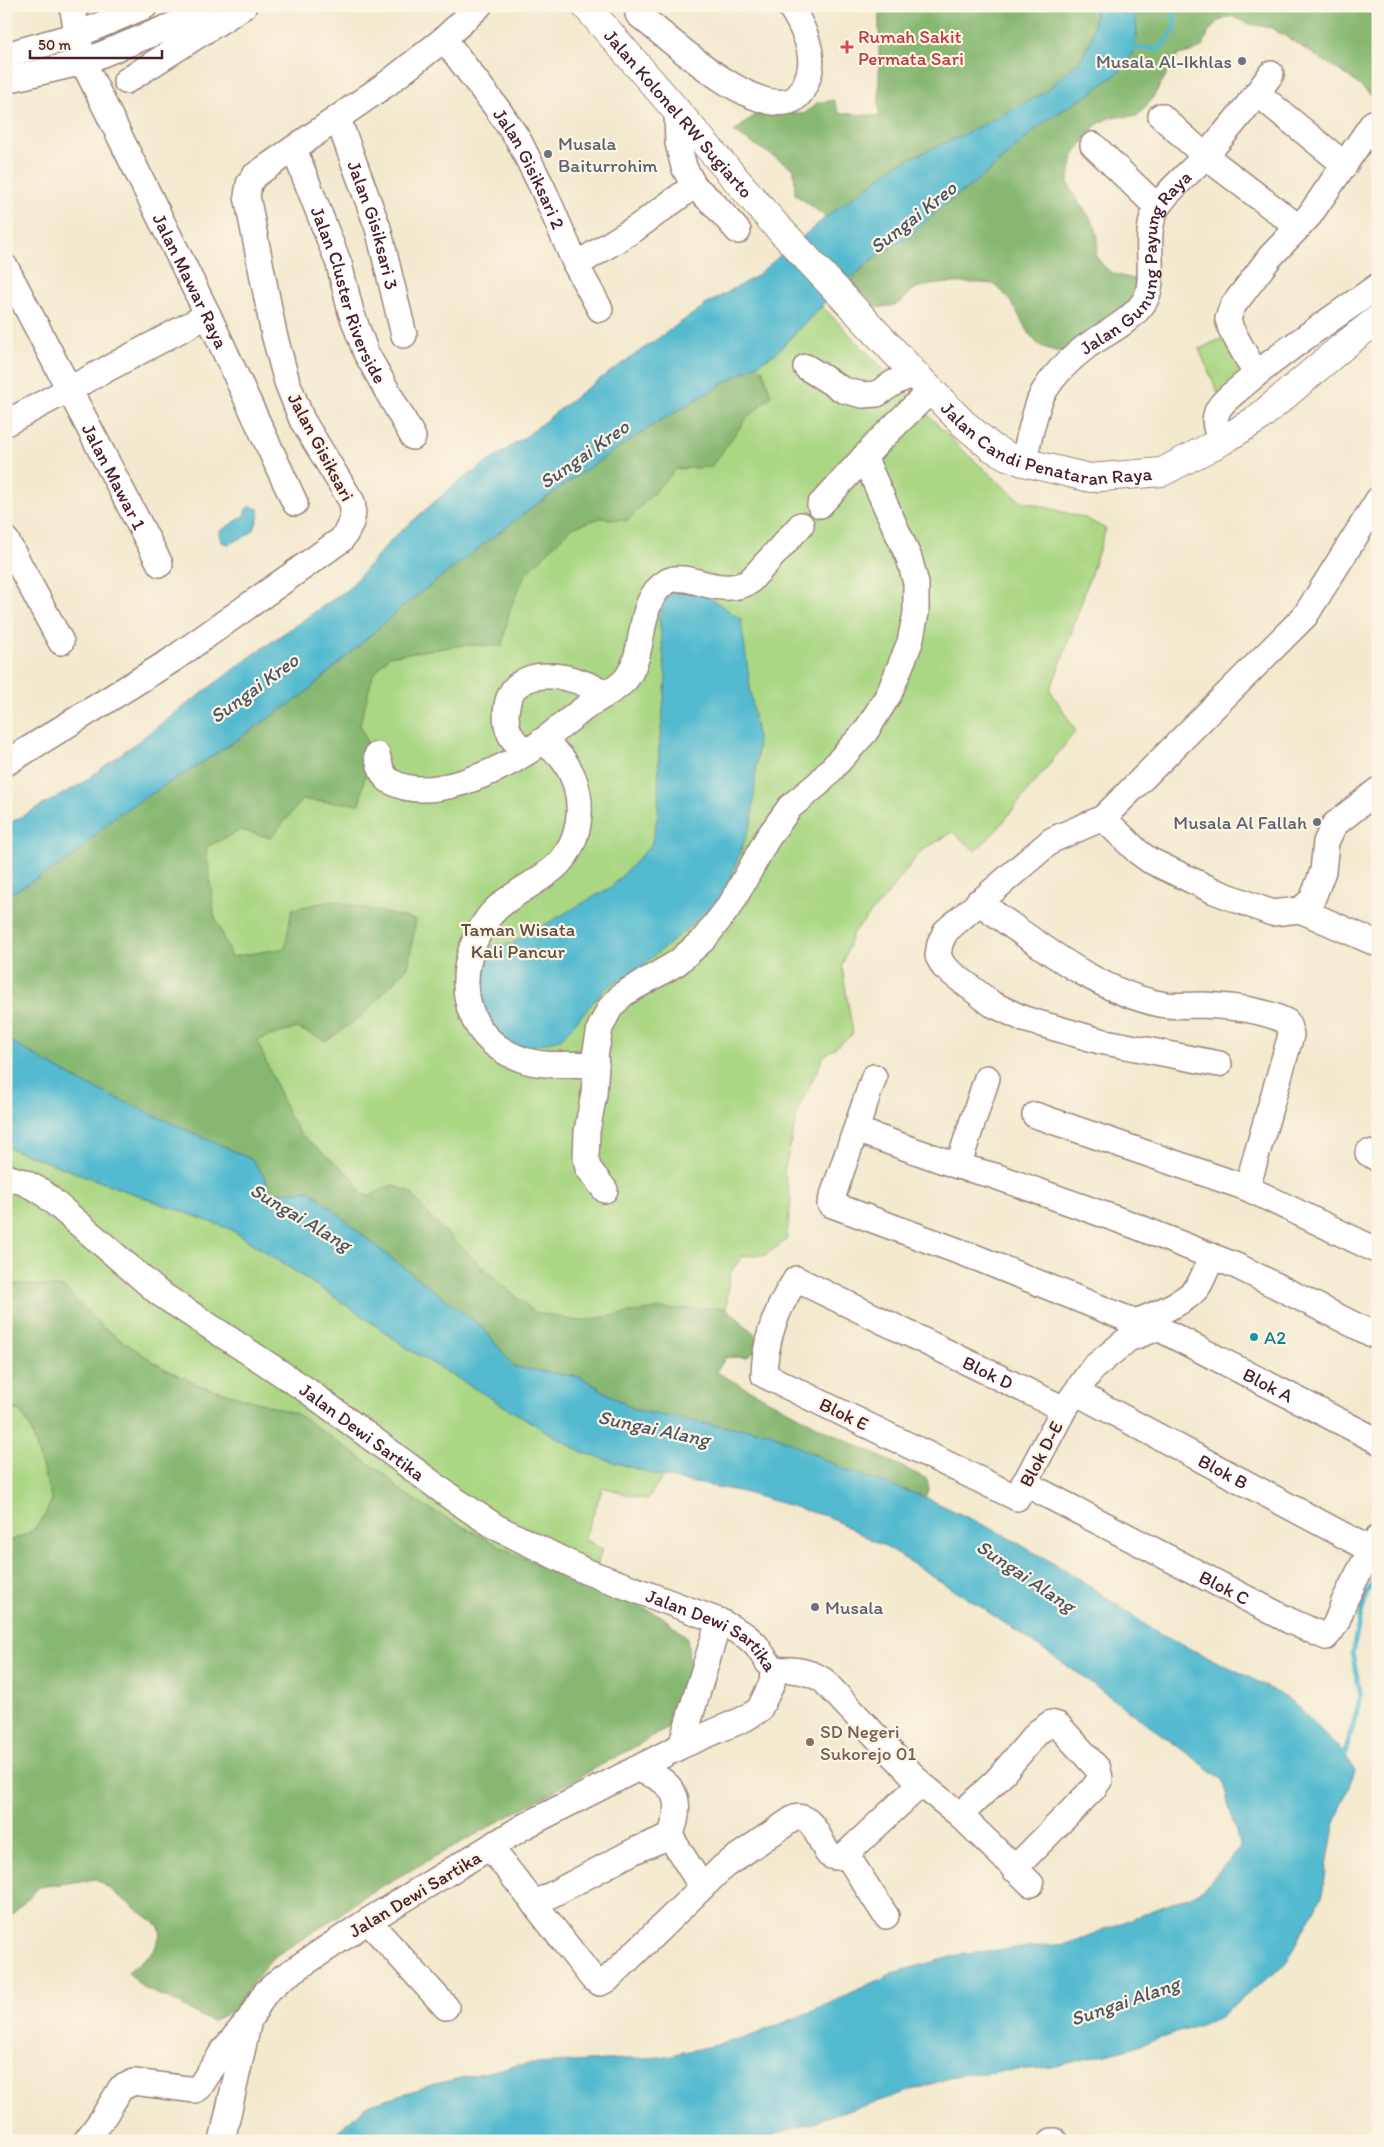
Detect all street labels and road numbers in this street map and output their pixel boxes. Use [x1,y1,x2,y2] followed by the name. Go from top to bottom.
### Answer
[600,24,758,203] street label: Jalan Kolonel RW Sugiarto
[489,103,570,233] street label: Jalan Gisiksari 2
[343,157,404,292] street label: Jalan Gisiksari 3
[1075,165,1196,359] street label: Jalan Gunung Payung Raya
[306,203,392,387] street label: Jalan Cluster Riverside
[148,209,233,352] street label: Jalan Mawar Raya
[283,389,359,505] street label: Jalan Gisiksari
[937,396,1153,490] street label: Jalan Candi Penataran Raya
[77,419,152,534] street label: Jalan Mawar 1
[959,1350,1017,1394] street label: Blok D
[1239,1362,1297,1407] street label: Blok A
[295,1377,430,1486] street label: Jalan Dewi Sartika
[816,1392,872,1436] street label: Blok E
[1014,1417,1068,1491] street label: Blok D-E
[1194,1448,1252,1494] street label: Blok B
[1196,1565,1254,1610] street label: Blok C
[643,1583,782,1676] street label: Jalan Dewi Sartika
[345,1845,485,1943] street label: Jalan Dewi Sartika

